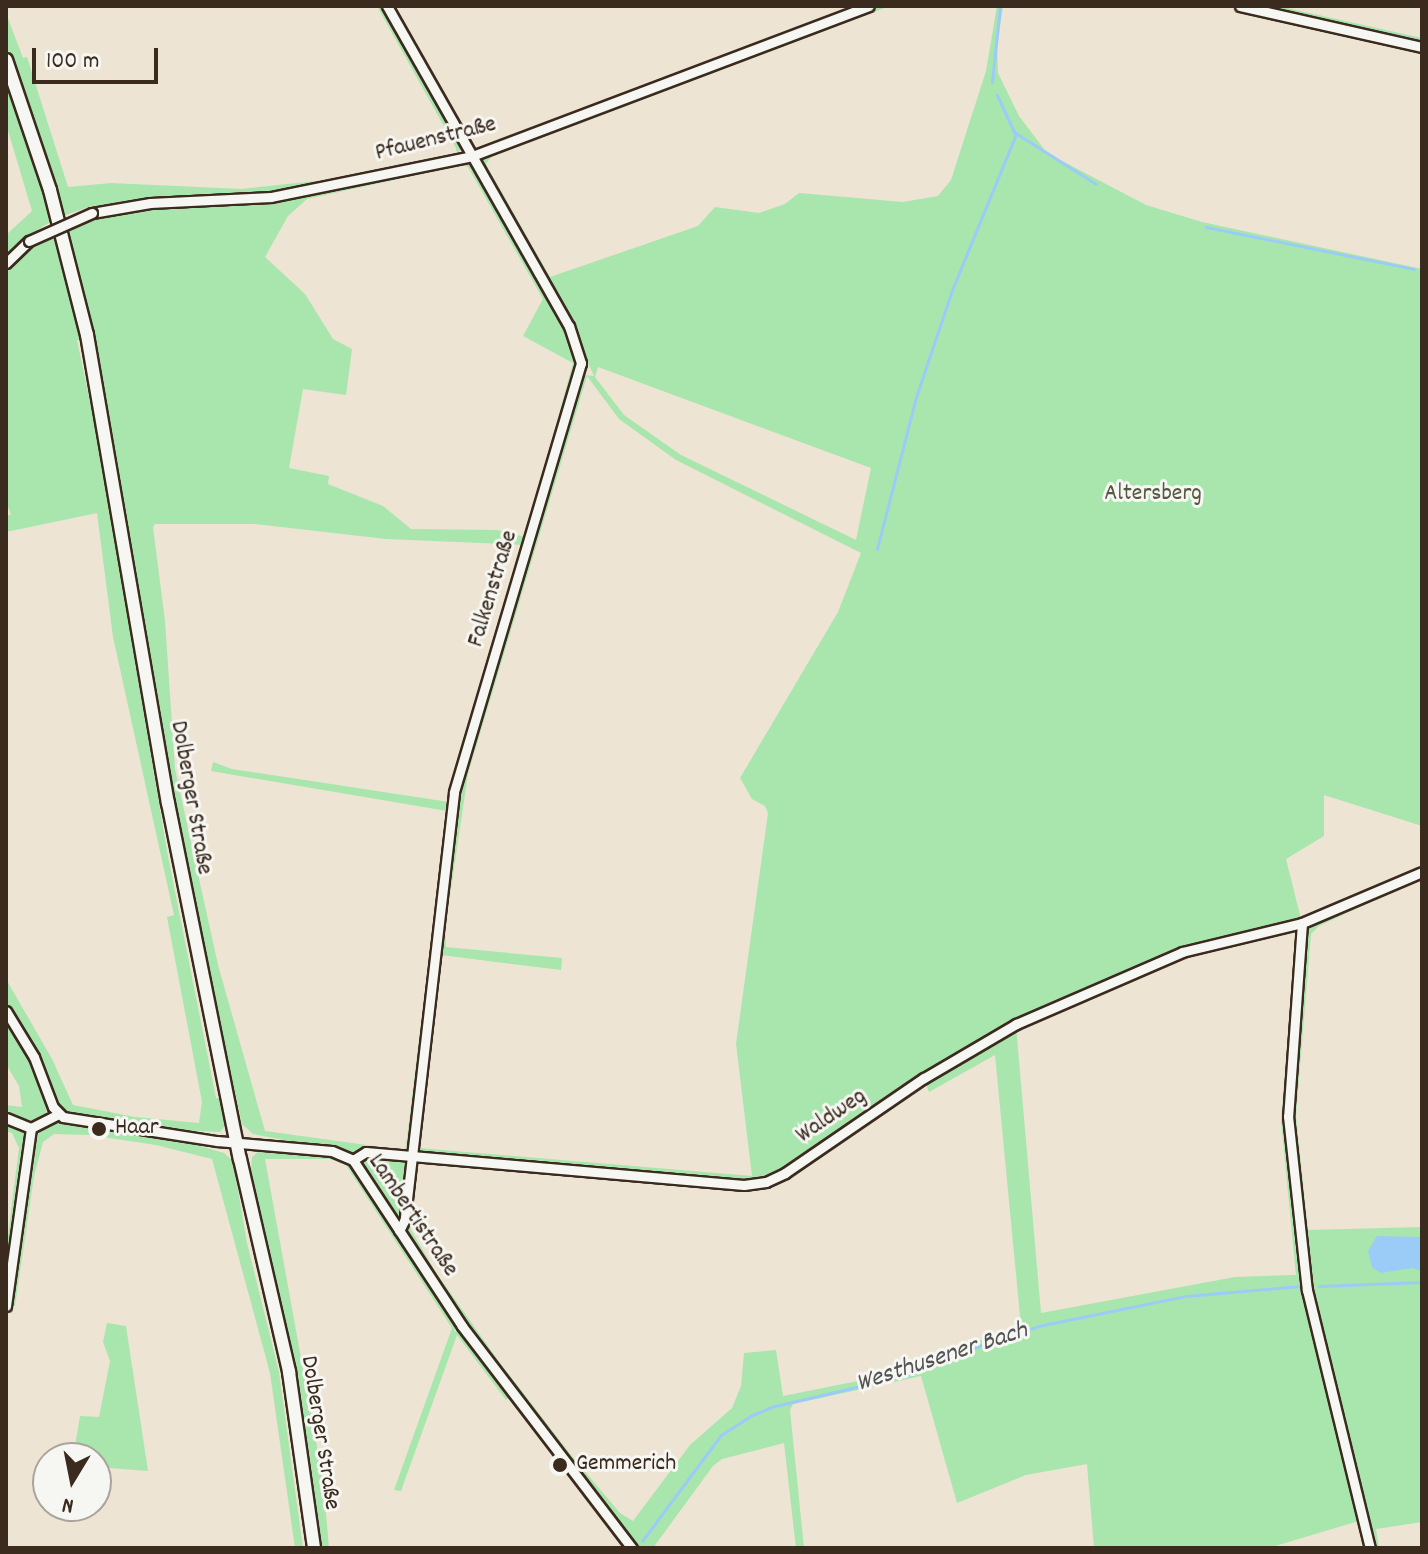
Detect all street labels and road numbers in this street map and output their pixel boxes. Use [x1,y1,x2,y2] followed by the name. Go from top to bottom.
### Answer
[373,111,499,169] street label: Pfauenstraße
[463,527,525,651] street label: Falkenstraße
[162,719,218,877] street label: Dolberger Straße
[791,1083,873,1151] street label: Waldweg
[360,1149,464,1283] street label: Lambertistraße
[293,1354,345,1512] street label: Dolberger Straße

